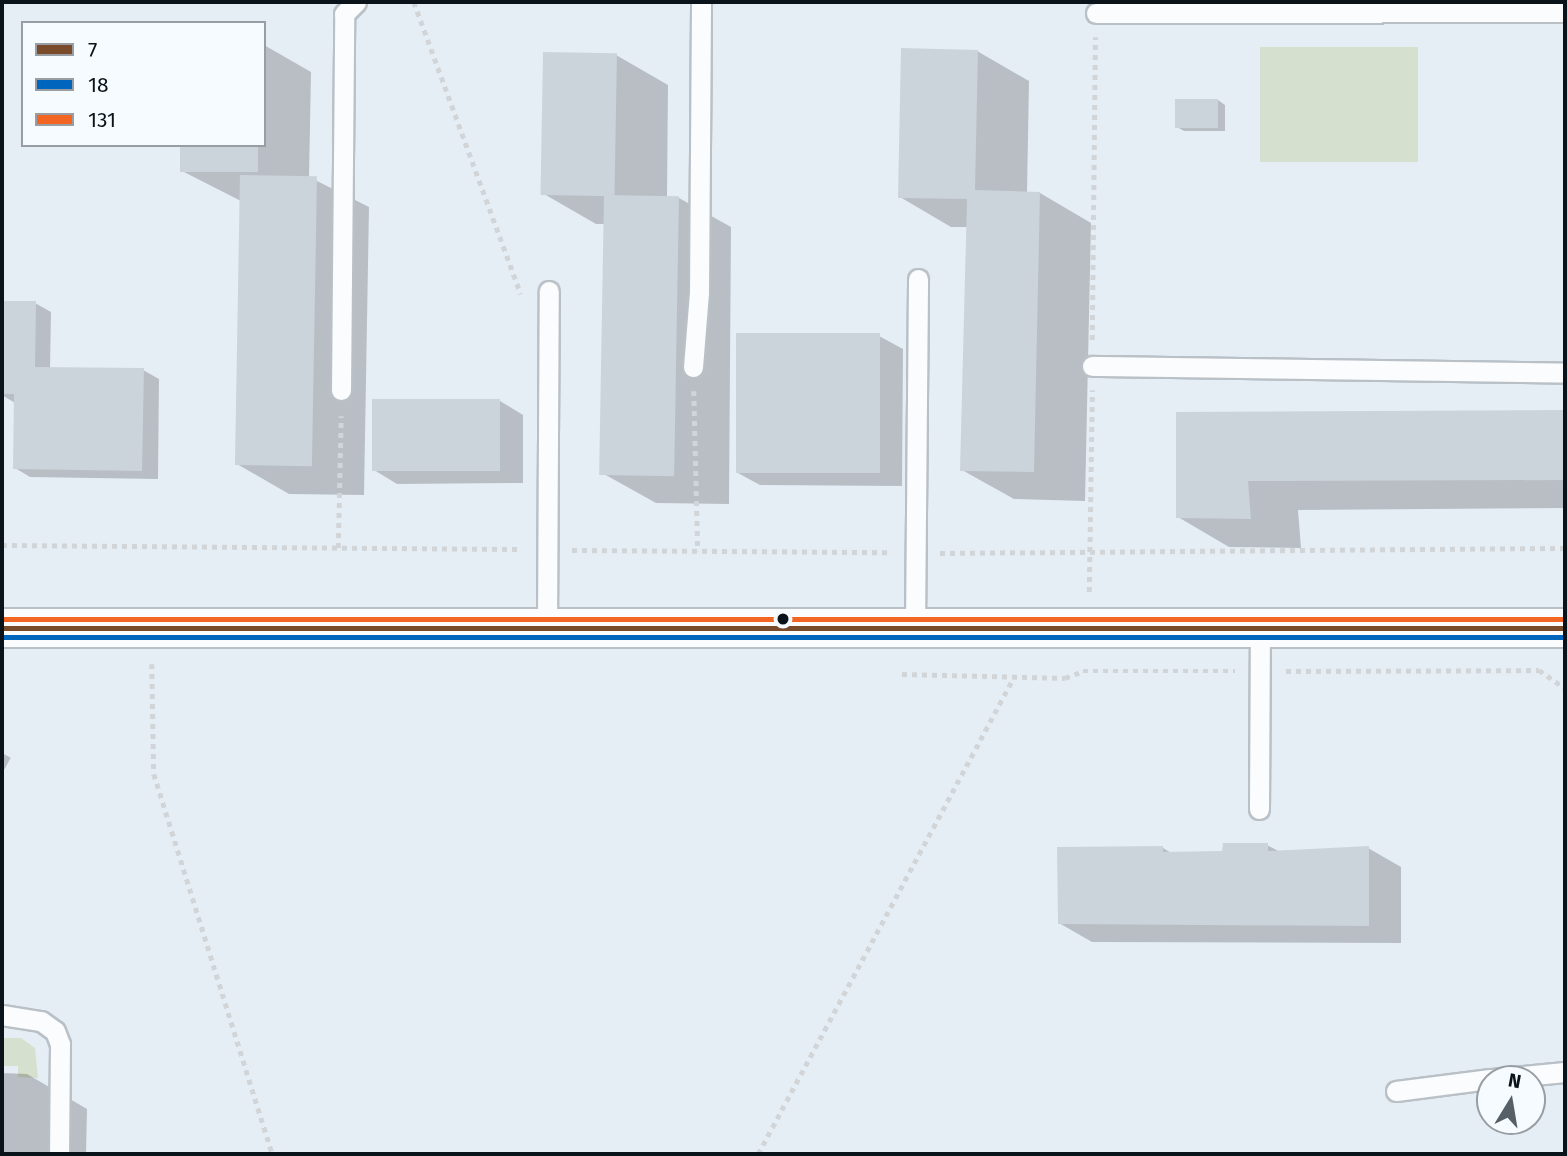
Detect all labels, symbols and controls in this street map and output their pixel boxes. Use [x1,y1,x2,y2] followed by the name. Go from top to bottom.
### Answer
[21,21,266,147] legend
[88,37,97,63] text: 7
[88,72,109,98] text: 18
[88,107,116,133] text: 131
[776,612,790,626] unlabelled marker
[1476,1065,1546,1135] north arrow
[1506,1068,1523,1093] text: N

